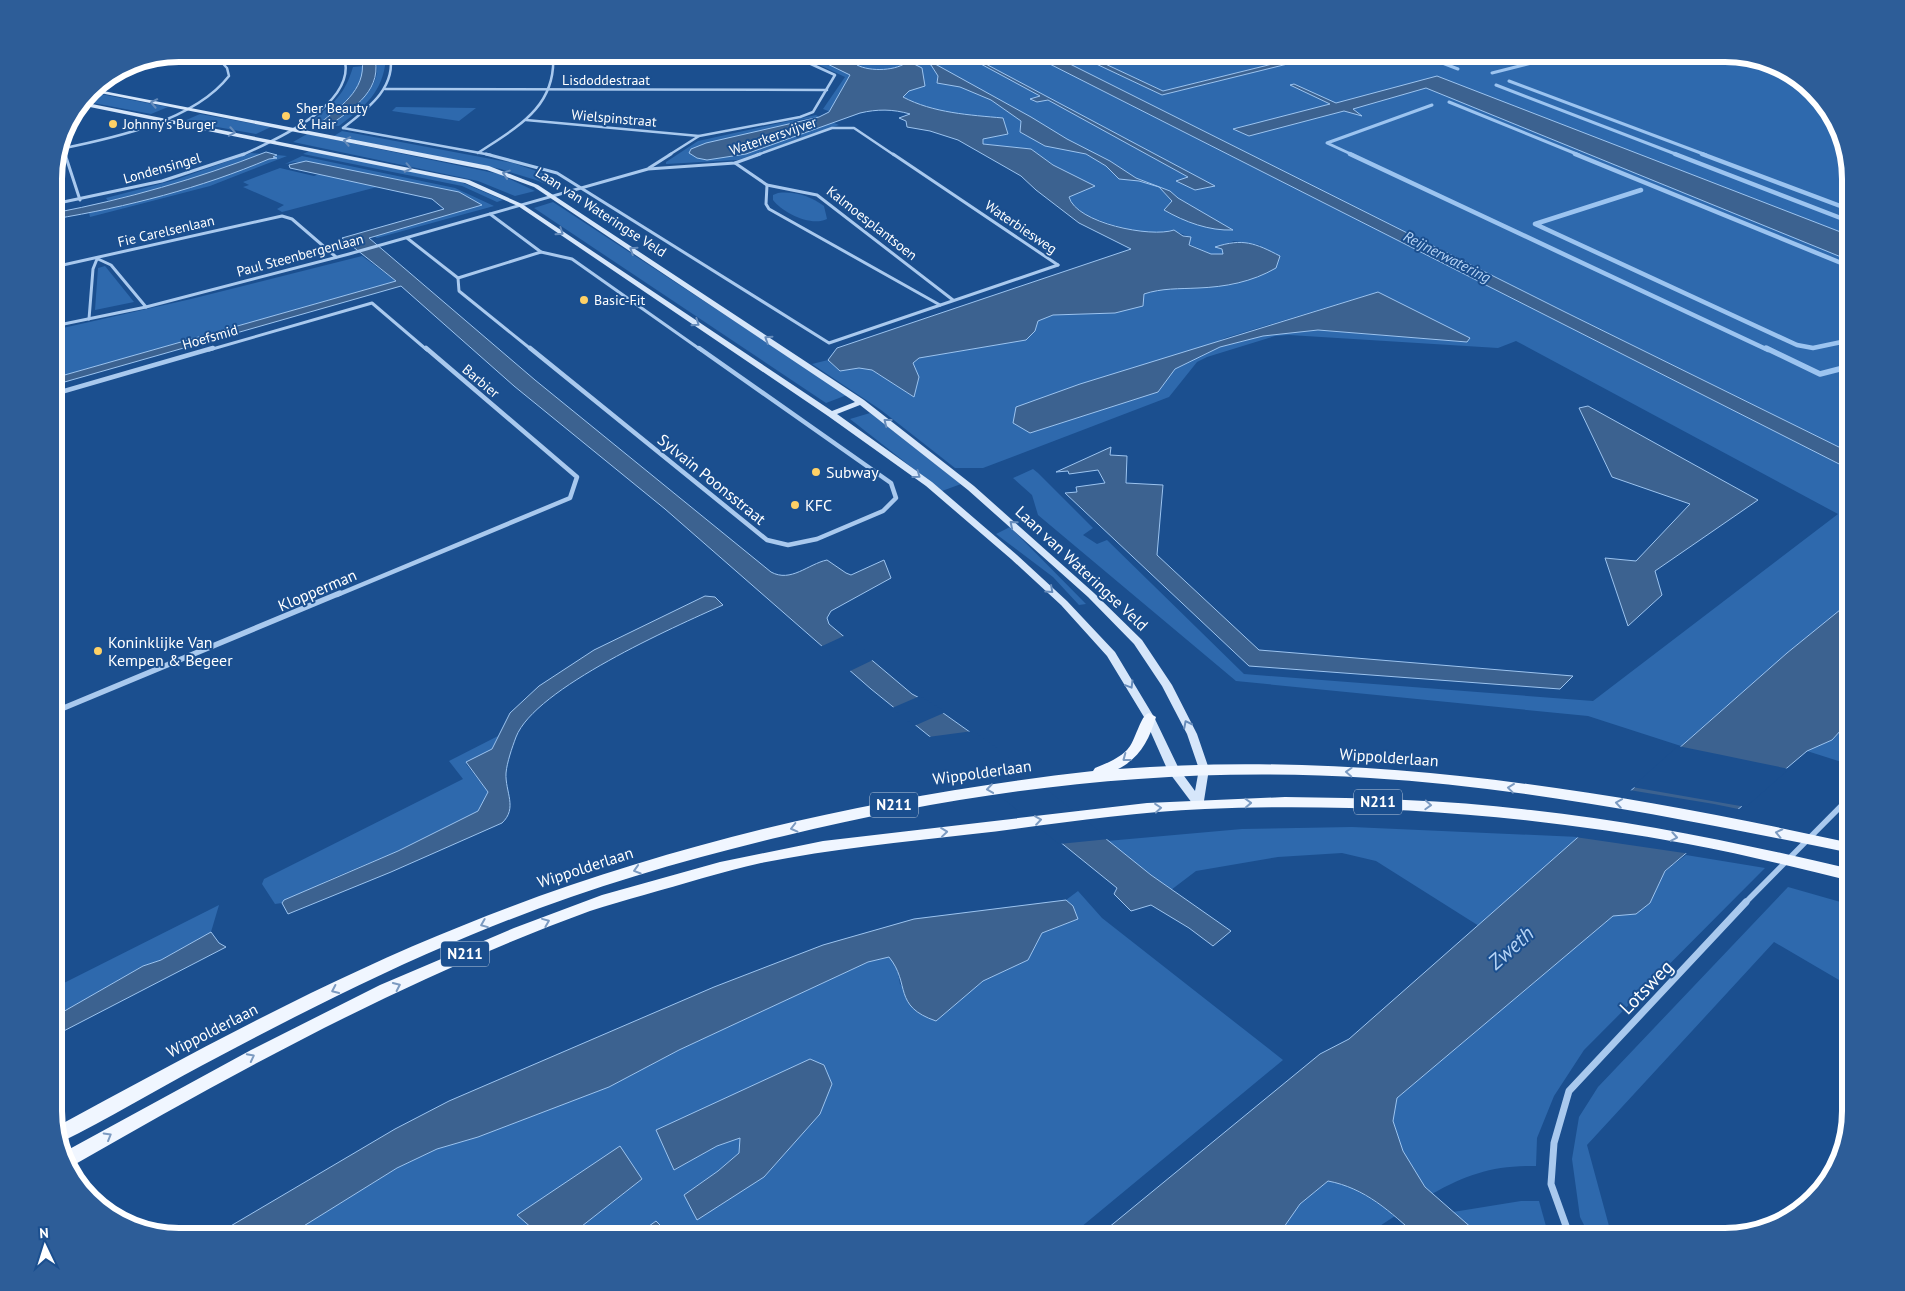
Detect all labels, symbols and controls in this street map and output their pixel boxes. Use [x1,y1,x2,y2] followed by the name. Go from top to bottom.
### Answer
[562,71,650,89] street label: Lisdoddestraat
[149,98,158,108] one-way arrow
[296,99,368,133] place label: Sher Beauty & Hair
[571,105,658,131] street label: Wielspinstraat
[280,110,292,122] marker: Sher Beauty & Hair
[727,113,819,159] street label: Waterkersvijver
[122,115,216,133] place label: Johnny's Burger
[107,118,119,130] marker: Johnny's Burger
[228,127,236,137] one-way arrow
[343,136,352,147] one-way arrow
[121,148,203,188] street label: Londensingel
[404,163,413,173] one-way arrow
[532,163,670,261] street label: Laan van Wateringse Veld
[503,170,511,180] one-way arrow
[823,182,921,264] street label: Kalmoesplantsoen
[981,196,1061,258] street label: Waterbiesweg
[116,211,216,251] street label: Fie Carelsenlaan
[555,226,564,235] one-way arrow
[1400,226,1494,287] water label: Reijnerwatering
[235,229,365,281] street label: Paul Steenbergenlaan
[629,247,638,256] one-way arrow
[594,291,645,309] place label: Basic-Fit
[578,294,590,306] marker: Basic-Fit
[690,316,699,326] one-way arrow
[180,320,240,354] street label: Hoefsmid
[765,336,774,346] one-way arrow
[459,360,503,402] street label: Barbier
[884,419,893,427] one-way arrow
[654,429,771,529] street label: Sylvain Poonsstraat
[826,462,879,482] place label: Subway
[810,466,822,478] marker: Subway
[911,469,921,478] one-way arrow
[805,495,832,515] place label: KFC
[789,499,801,511] marker: KFC
[1011,501,1153,635] street label: Laan van Wateringse Veld
[1009,521,1018,530] one-way arrow
[275,564,359,616] street label: Klopperman
[1044,584,1053,593] one-way arrow
[108,632,233,670] place label: Koninklijke Van Kempen & Begeer
[92,645,104,657] marker: Koninklijke Van Kempen & Begeer
[1124,680,1134,689] one-way arrow
[1183,720,1193,729] one-way arrow
[1339,744,1439,770] street label: Wippolderlaan
[1122,752,1132,761] one-way arrow
[931,755,1033,789] street label: Wippolderlaan
[1345,767,1353,778] one-way arrow
[986,783,994,794] one-way arrow
[1506,783,1514,794] one-way arrow
[1354,790,1402,814] road number: N211
[870,792,918,818] road number: N211
[1244,797,1252,808] one-way arrow
[1614,798,1622,809] one-way arrow
[1424,800,1432,811] one-way arrow
[1154,803,1162,814] one-way arrow
[1034,815,1042,826] one-way arrow
[789,822,798,833] one-way arrow
[940,827,948,838] one-way arrow
[1774,828,1783,838] one-way arrow
[1669,831,1678,841] one-way arrow
[535,842,635,892] street label: Wippolderlaan
[633,864,641,874] one-way arrow
[480,918,488,928] one-way arrow
[541,918,550,928] one-way arrow
[1481,920,1539,976] water label: Zweth
[441,942,489,966] road number: N211
[1614,955,1678,1019] street label: Lotsweg
[392,981,401,992] one-way arrow
[331,984,340,995] one-way arrow
[163,998,261,1062] street label: Wippolderlaan
[246,1053,255,1063] one-way arrow
[103,1132,112,1142] one-way arrow
[20,1221,70,1271] north arrow
[39,1224,49,1242] text: N

